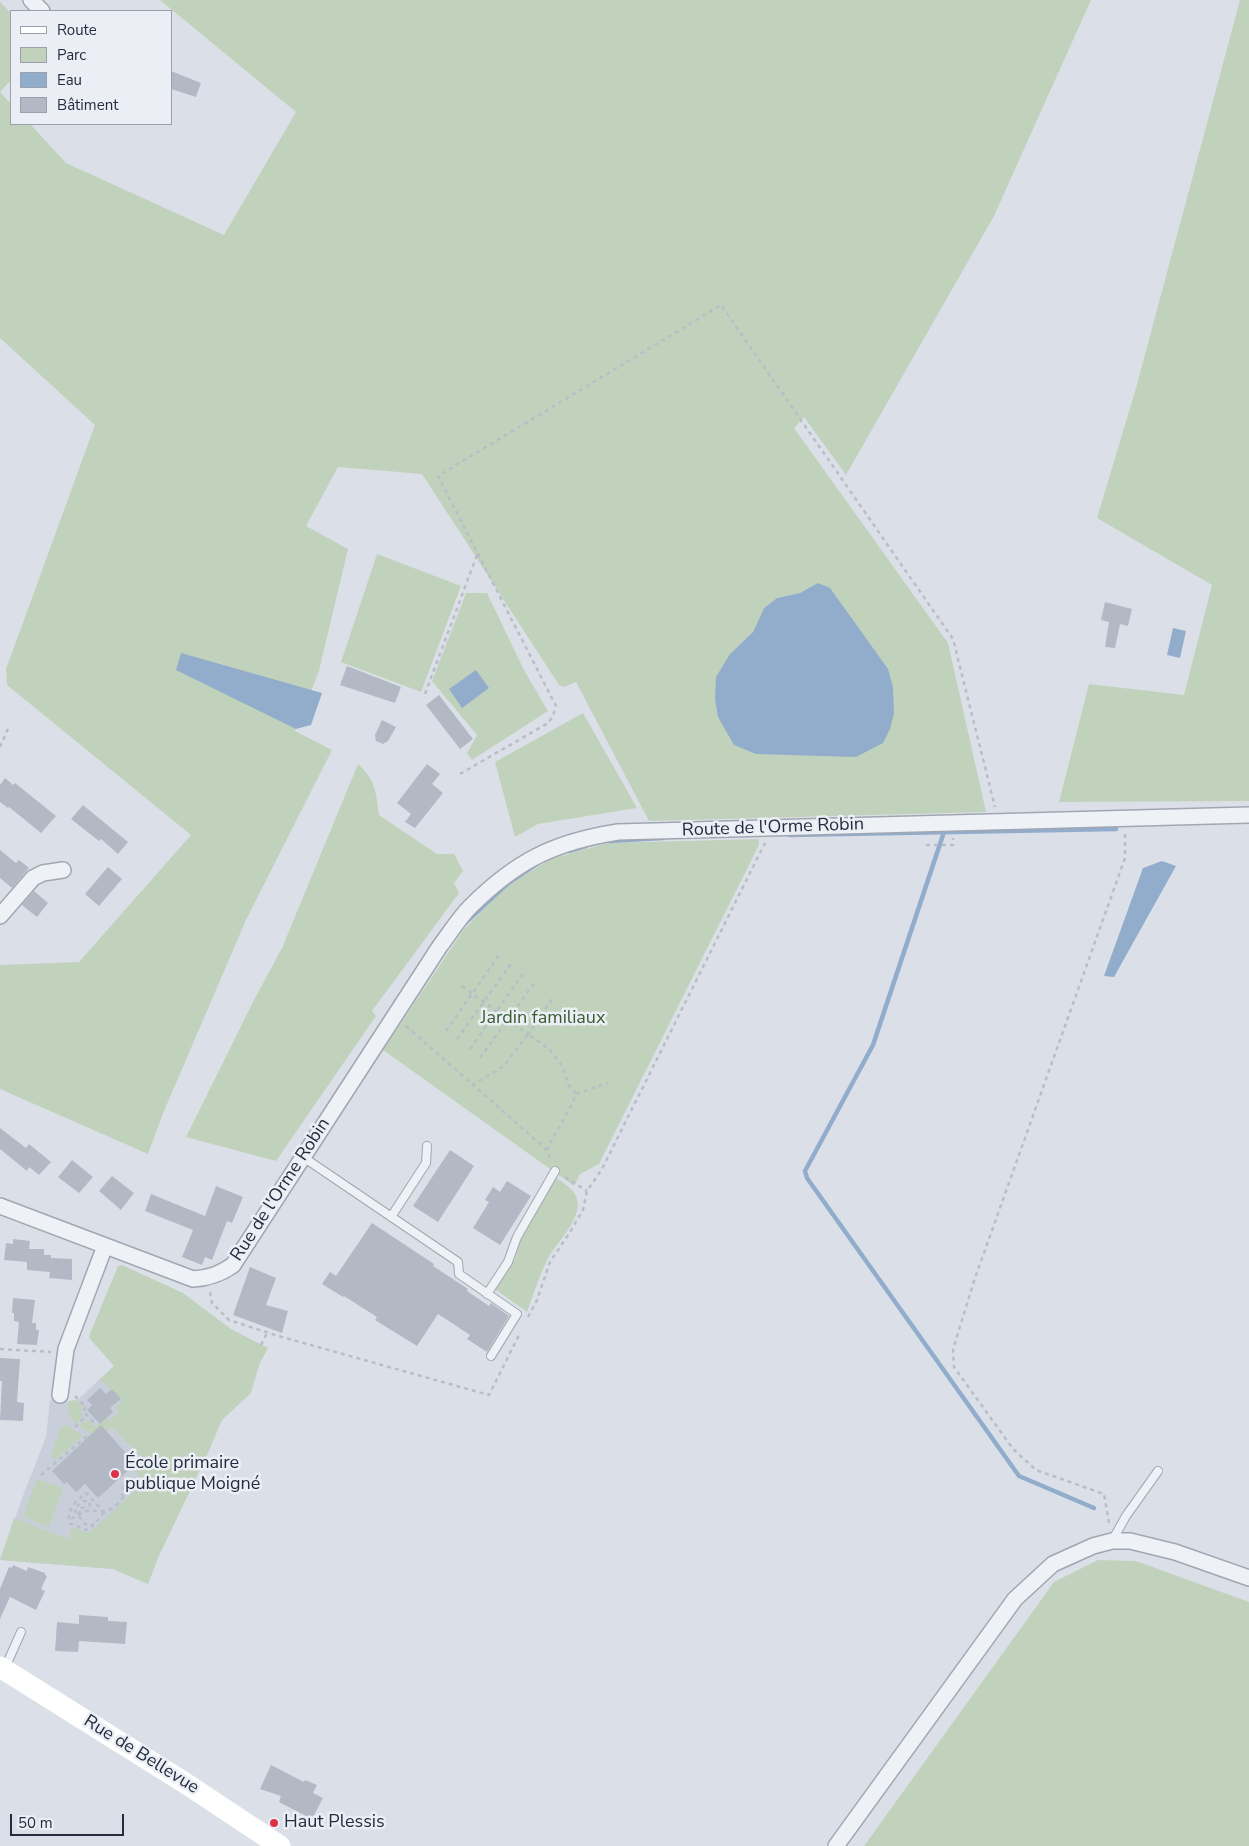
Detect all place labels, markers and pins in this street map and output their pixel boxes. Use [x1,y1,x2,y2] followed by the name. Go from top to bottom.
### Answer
[125,1453,260,1496] place label: École primaire publique Moigné
[109,1468,121,1480] marker: École primaire publique Moigné
[284,1812,385,1834] place label: Haut Plessis
[268,1817,280,1829] marker: Haut Plessis

